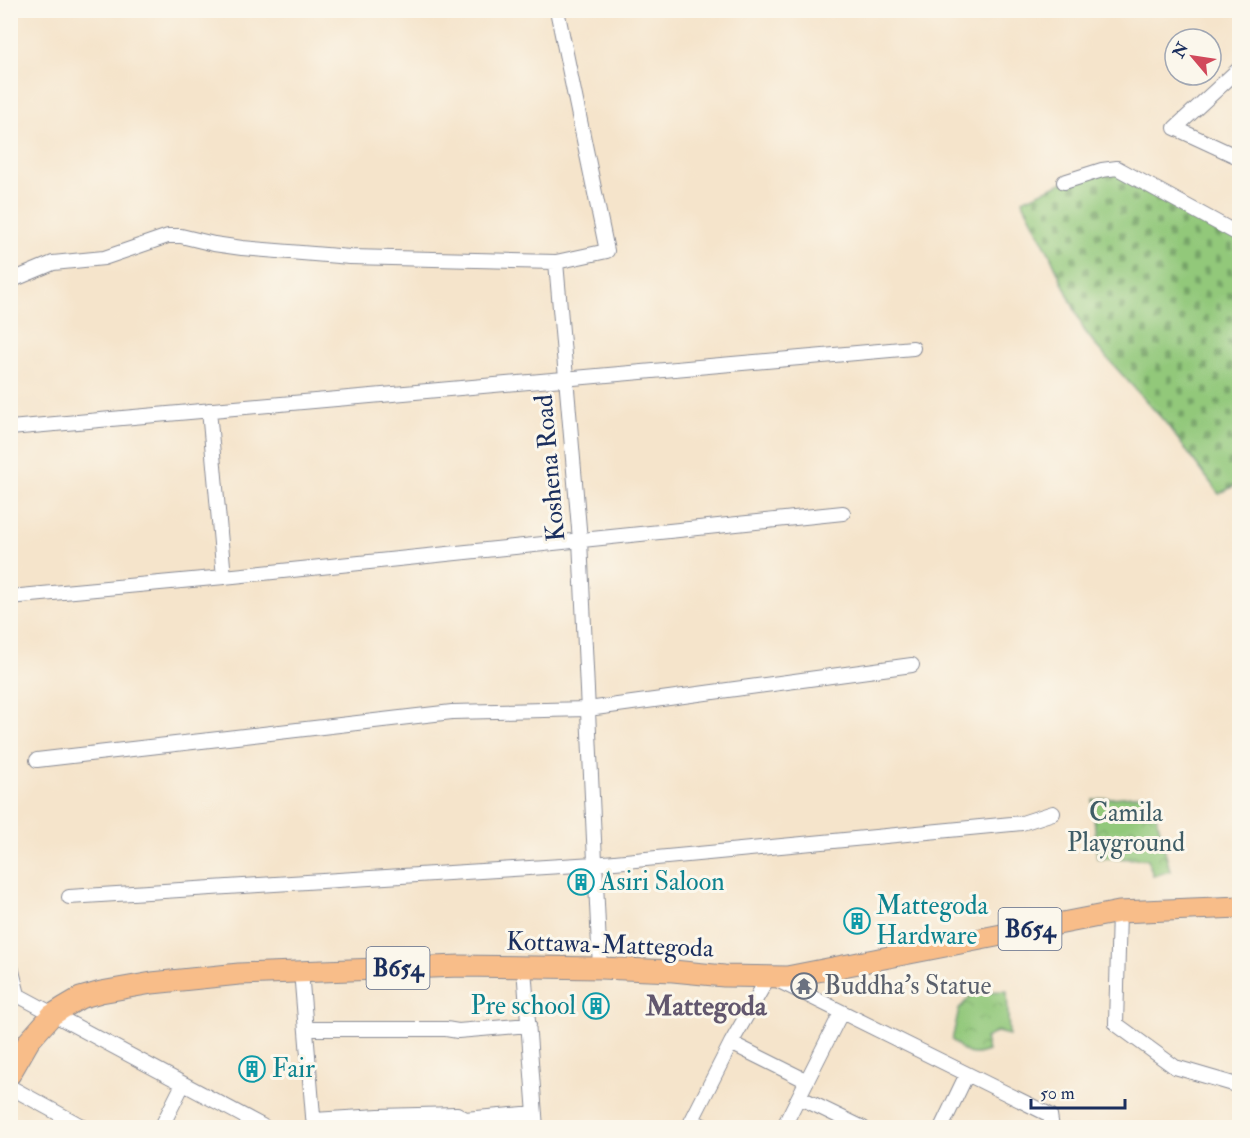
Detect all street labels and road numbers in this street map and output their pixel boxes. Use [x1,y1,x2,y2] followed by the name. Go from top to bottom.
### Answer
[528,393,572,543] street label: Koshena Road
[998,908,1062,950] road number: B654
[506,925,714,965] street label: Kottawa-Mattegoda
[366,947,430,989] road number: B654

